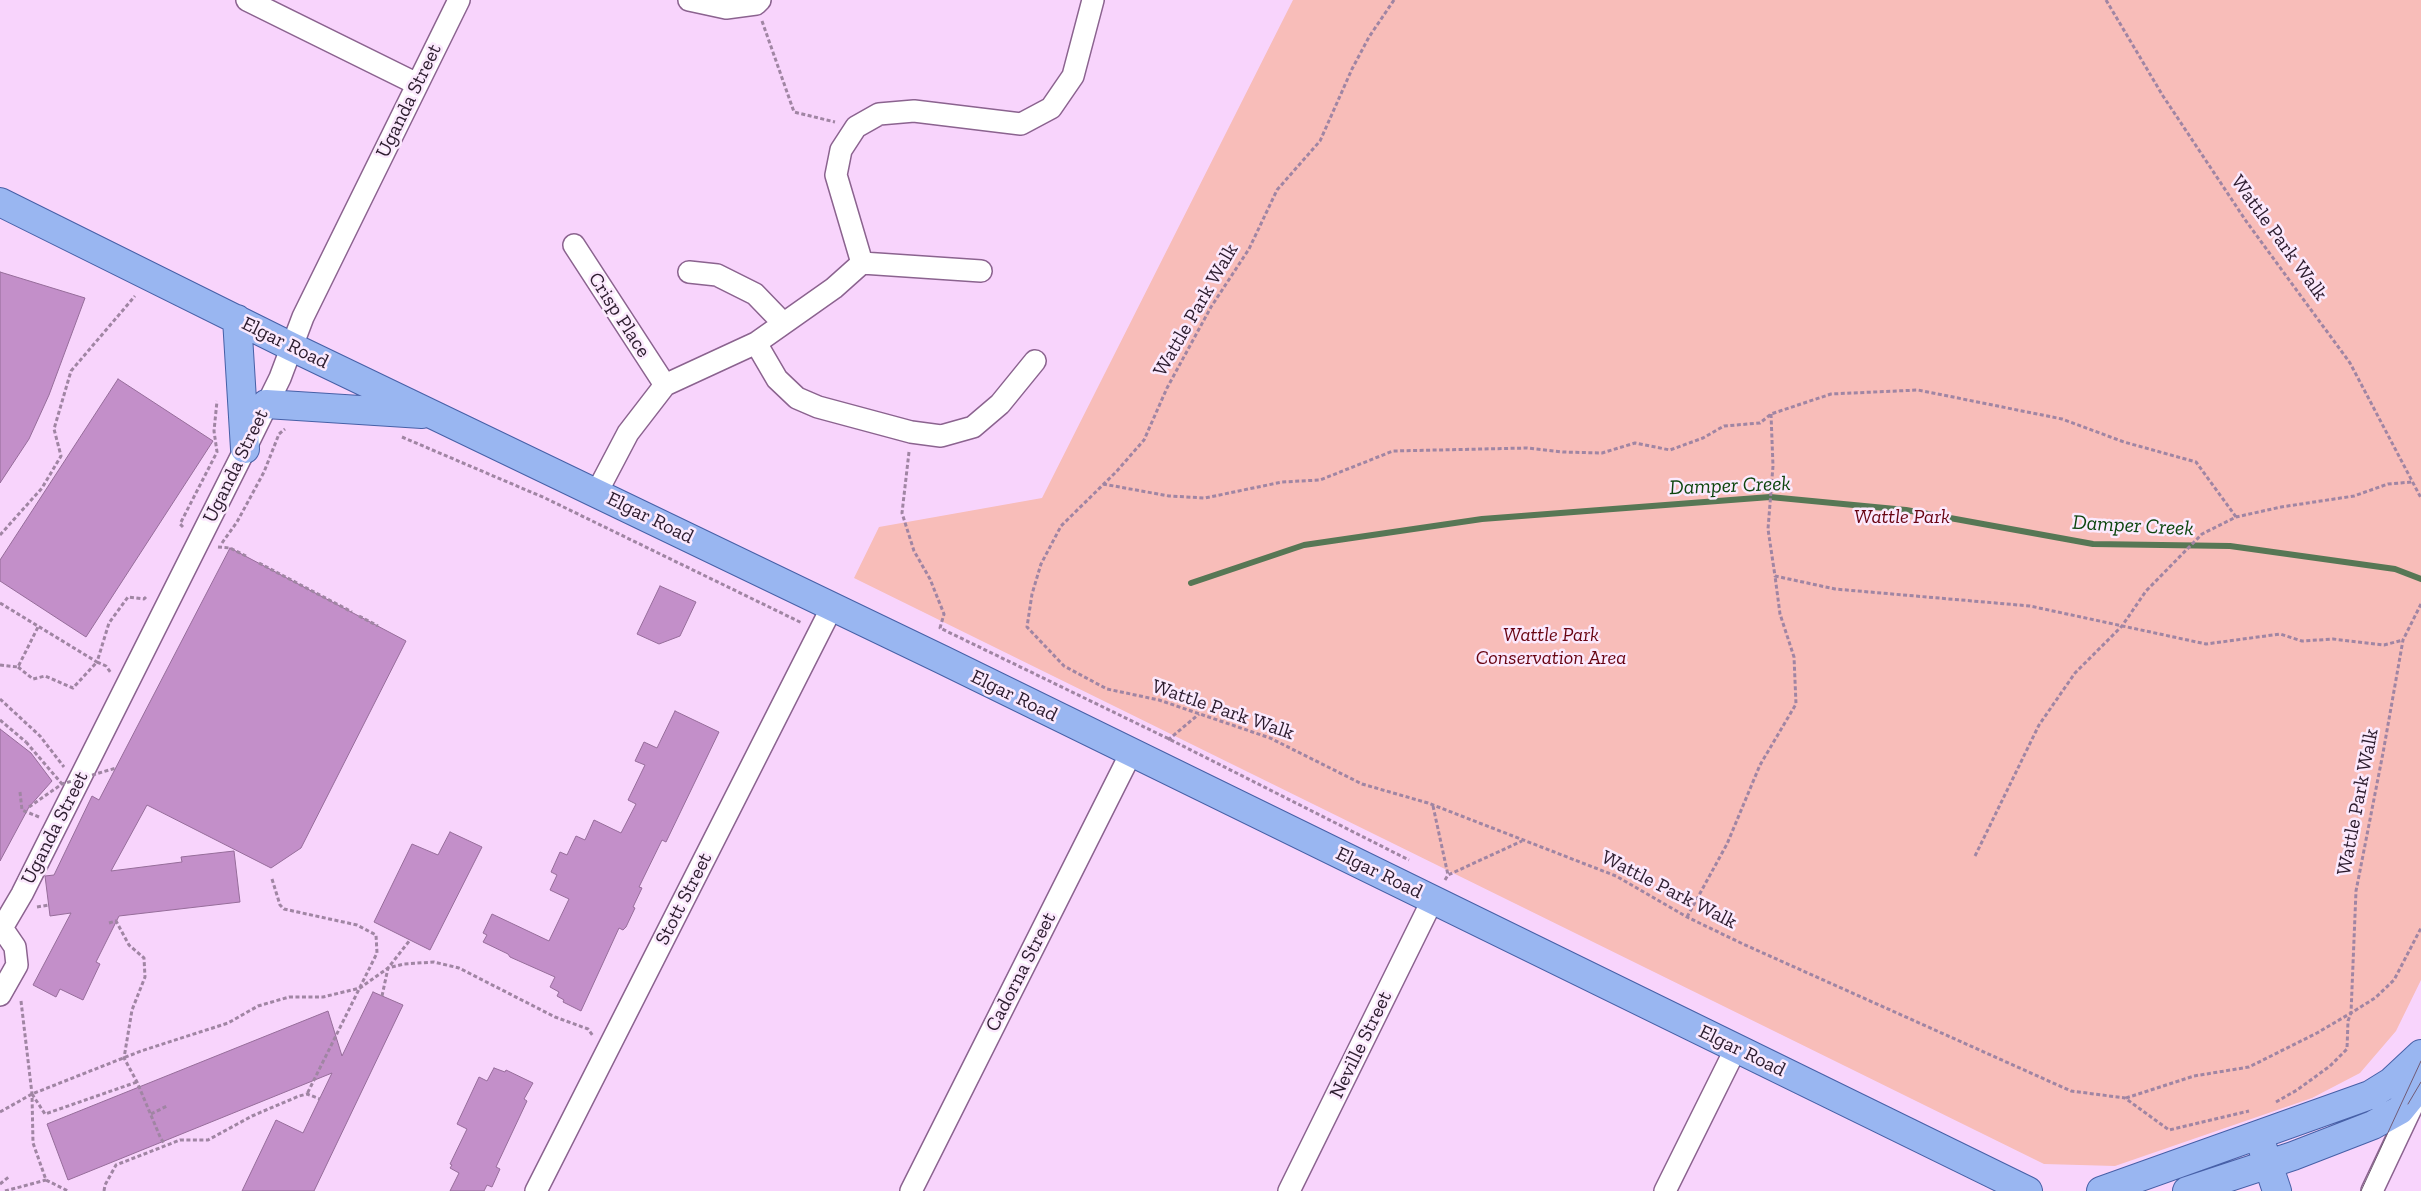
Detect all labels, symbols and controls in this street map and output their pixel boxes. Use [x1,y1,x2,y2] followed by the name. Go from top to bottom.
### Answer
[371,40,447,162] street label: Uganda Street
[2226,171,2332,305] street label: Wattle Park Walk
[1148,239,1244,381] street label: Wattle Park Walk
[583,268,655,362] street label: Crisp Place
[238,312,332,374] street label: Elgar Road
[198,405,274,527] street label: Uganda Street
[1669,471,1791,501] water label: Damper Creek
[603,487,697,549] street label: Elgar Road
[1854,505,1950,529] park label: Wattle Park
[2072,510,2194,542] water label: Damper Creek
[1476,623,1626,670] park label: Wattle Park Conservation Area
[967,665,1061,727] street label: Elgar Road
[1149,674,1297,746] street label: Wattle Park Walk
[2332,727,2384,877] street label: Wattle Park Walk
[16,767,94,889] street label: Uganda Street
[1332,842,1426,904] street label: Elgar Road
[1597,845,1741,935] street label: Wattle Park Walk
[651,849,717,949] street label: Stott Street
[981,908,1061,1036] street label: Cadorna Street
[1325,987,1397,1103] street label: Neville Street
[1695,1020,1789,1082] street label: Elgar Road

